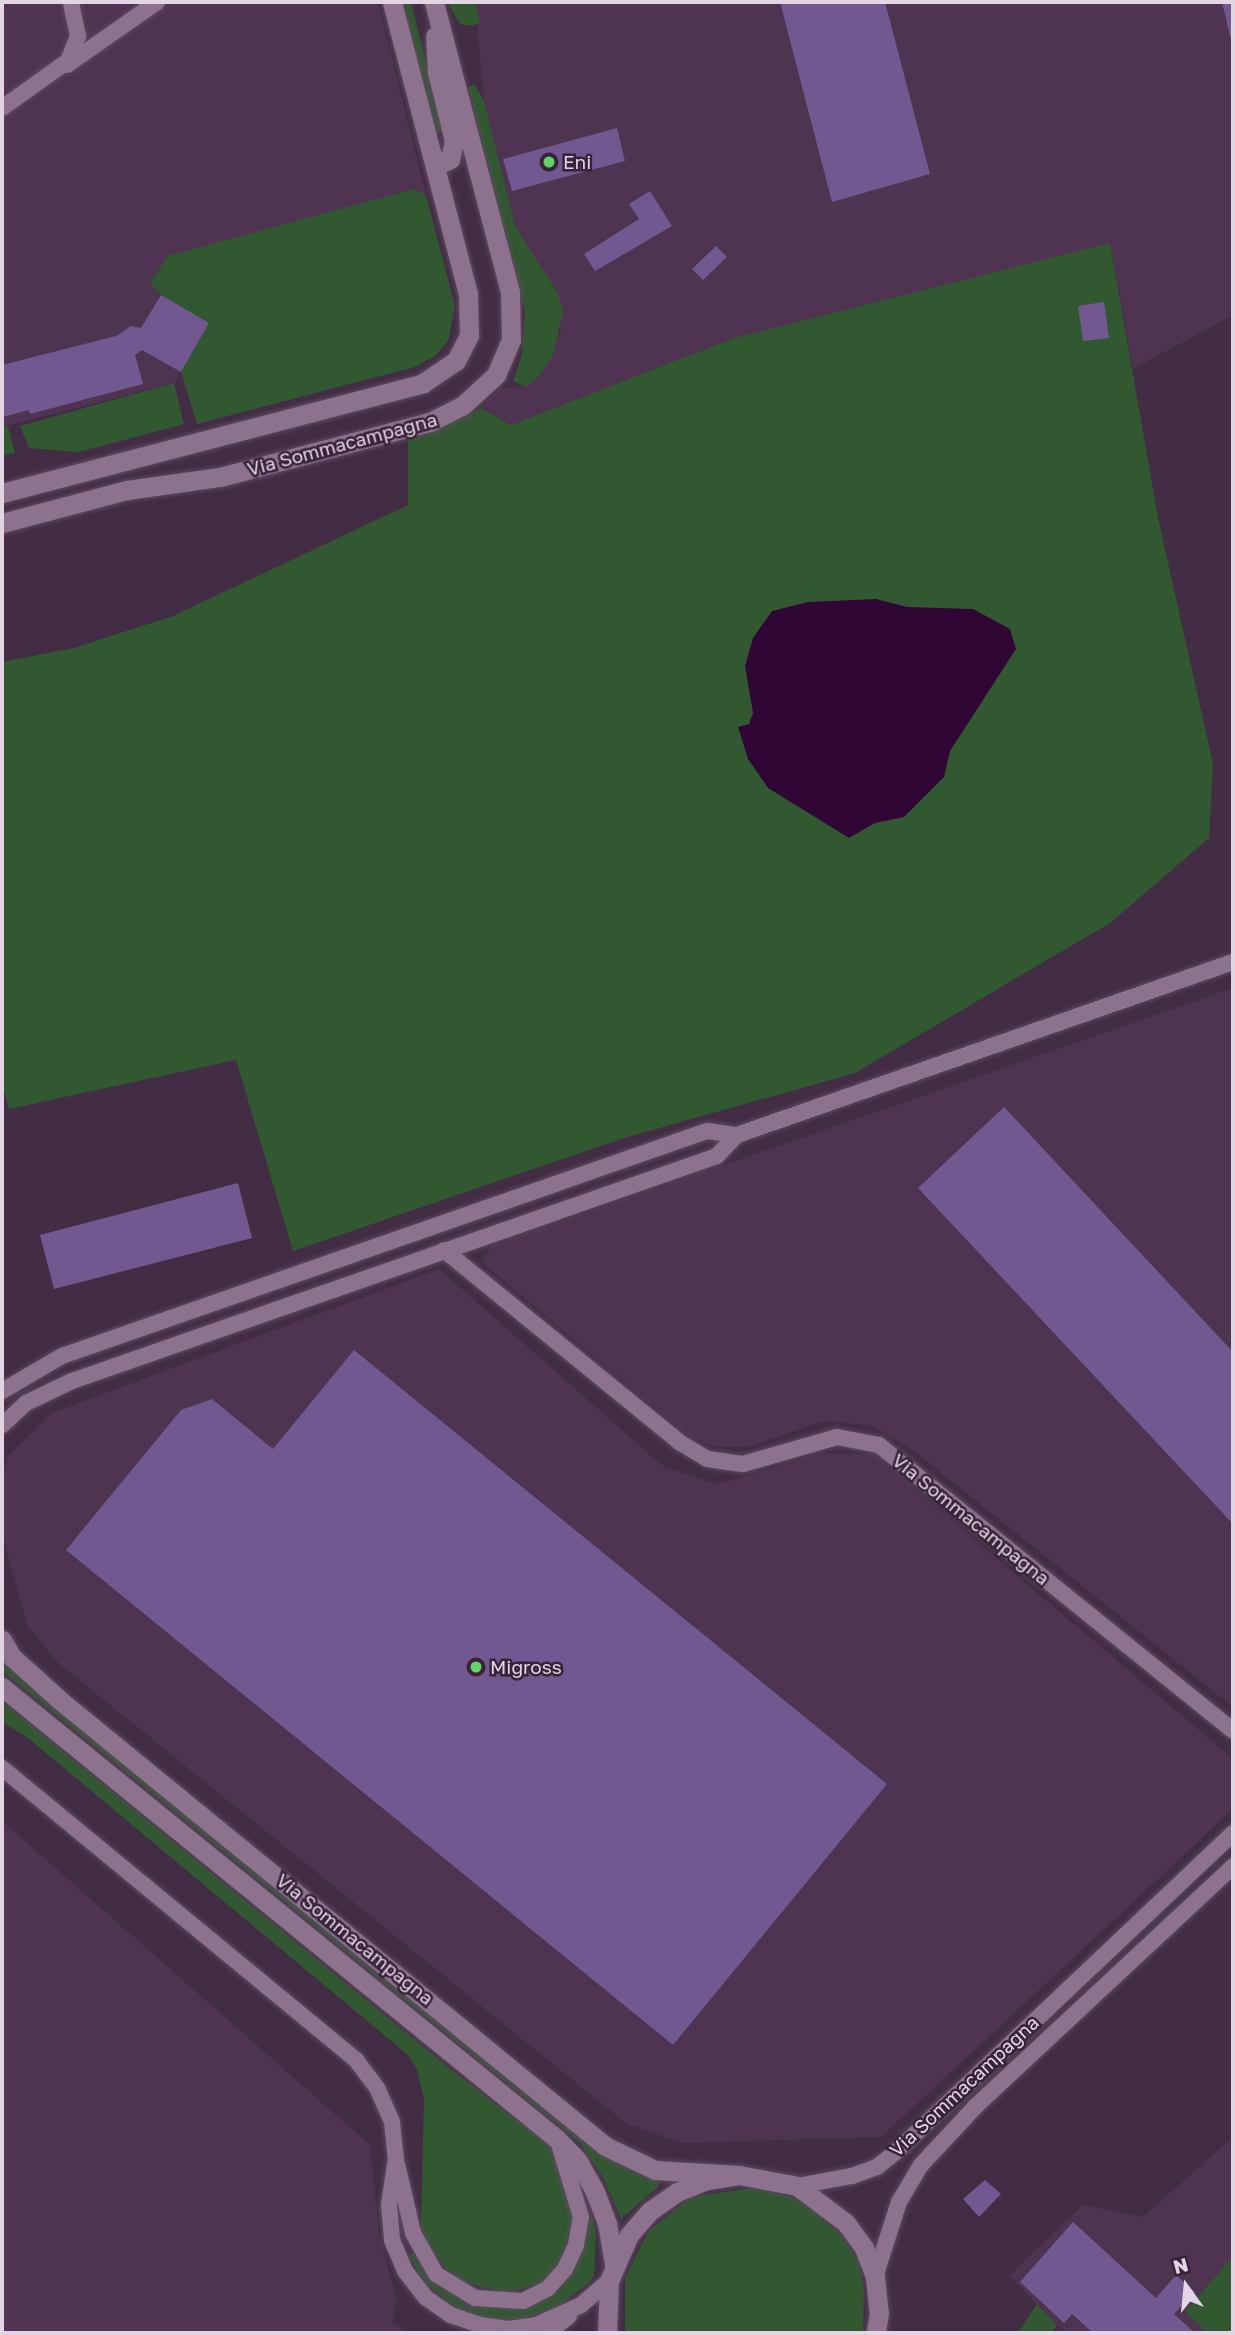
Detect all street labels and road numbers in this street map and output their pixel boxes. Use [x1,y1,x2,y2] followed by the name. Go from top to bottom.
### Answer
[245,408,439,480] street label: Via Sommacampagna
[888,1449,1054,1589] street label: Via Sommacampagna
[272,1869,438,2009] street label: Via Sommacampagna
[885,2011,1043,2161] street label: Via Sommacampagna

